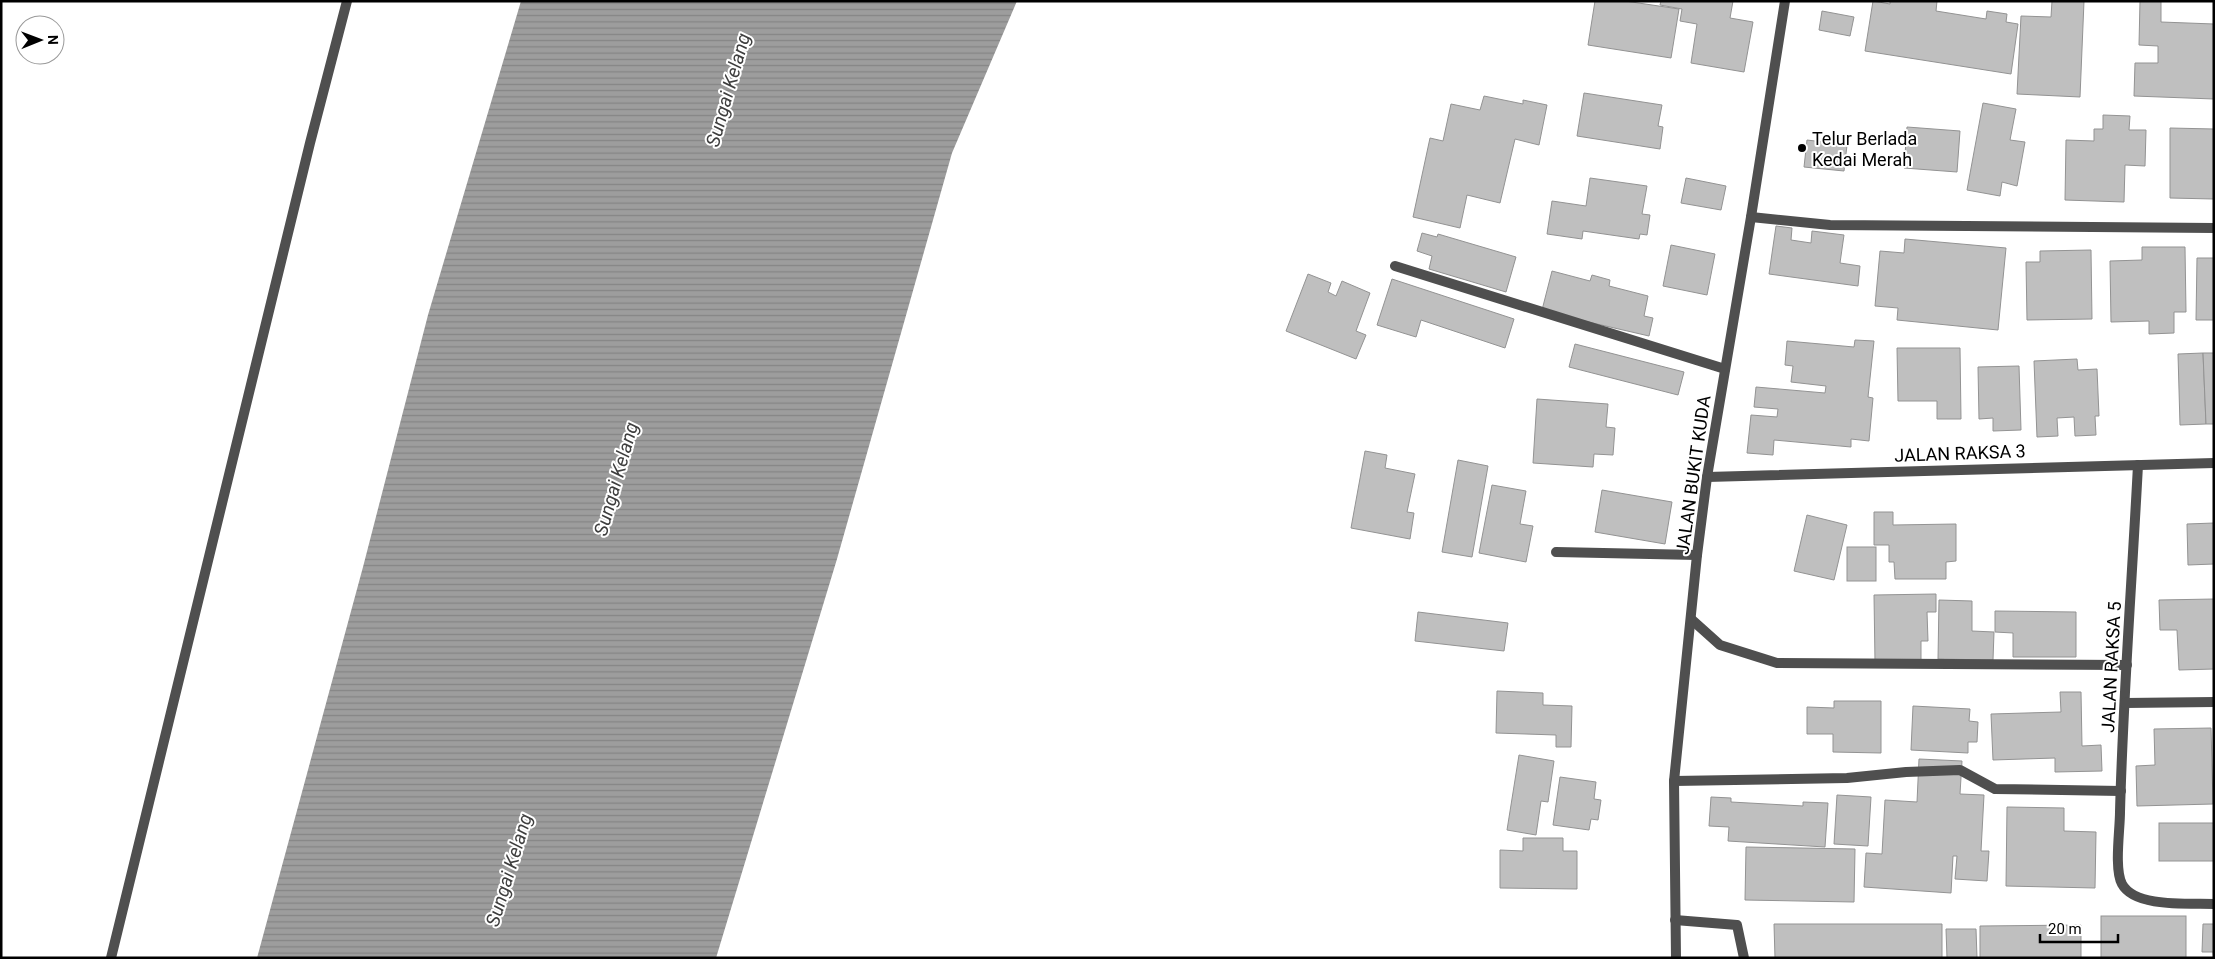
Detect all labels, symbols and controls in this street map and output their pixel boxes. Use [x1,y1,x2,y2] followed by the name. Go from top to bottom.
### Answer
[15,15,65,65] north arrow
[701,31,755,149] water label: Sungai Kelang
[45,35,61,45] text: N
[1812,128,1917,170] place label: Telur Berlada Kedai Merah
[1796,142,1808,154] marker: Telur Berlada Kedai Merah
[1671,394,1715,556] street label: JALAN BUKIT KUDA
[589,420,643,538] water label: Sungai Kelang
[1894,440,2026,466] street label: JALAN RAKSA 3
[2097,601,2125,733] street label: JALAN RAKSA 5
[481,811,537,929] water label: Sungai Kelang
[2040,912,2118,944] scale bar
[2048,920,2082,938] text: 20 m

